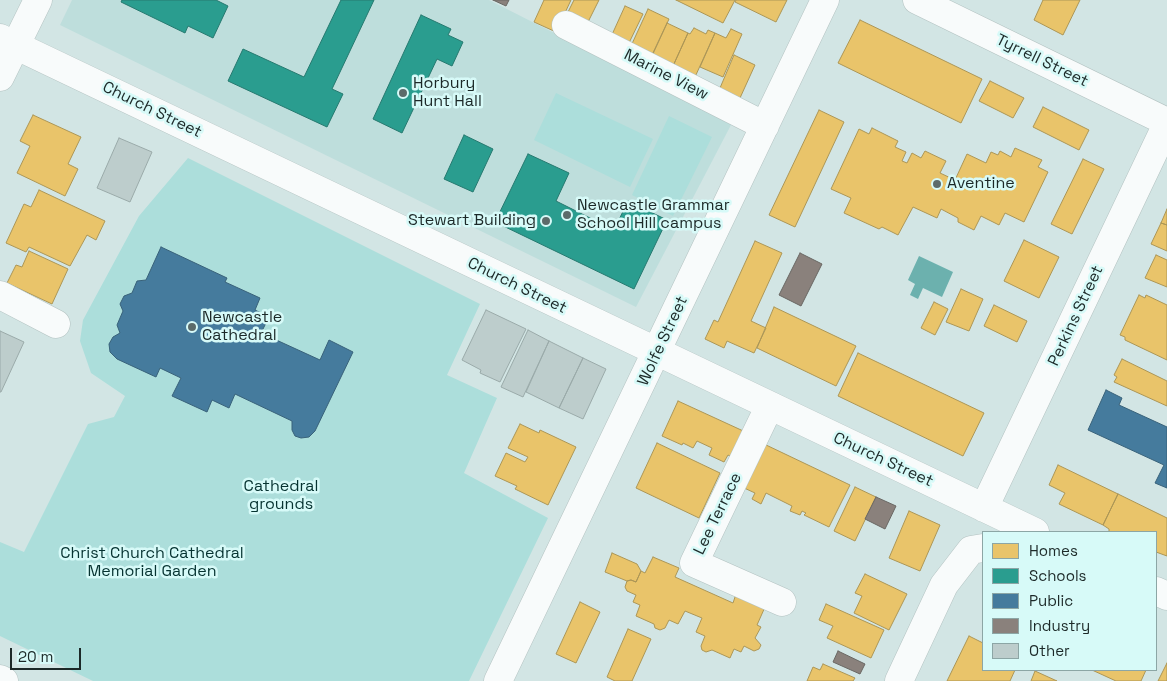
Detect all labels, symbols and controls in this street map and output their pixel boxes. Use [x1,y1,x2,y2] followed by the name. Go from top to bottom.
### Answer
[993,30,1091,92] street label: Tyrrell Street
[621,45,711,105] street label: Marine View
[413,74,482,112] place label: Horbury Hunt Hall
[99,78,205,142] street label: Church Street
[397,87,409,99] marker: Horbury Hunt Hall
[947,174,1015,194] place label: Aventine
[931,178,943,190] marker: Aventine
[577,196,730,234] place label: Newcastle Grammar School Hill campus
[561,209,573,221] marker: Newcastle Grammar School Hill campus
[408,211,536,231] place label: Stewart Building
[540,215,552,227] marker: Stewart Building
[464,254,570,318] street label: Church Street
[1044,263,1108,369] street label: Perkins Street
[634,293,692,389] street label: Wolfe Street
[202,308,282,346] place label: Newcastle Cathedral
[186,321,198,333] marker: Newcastle Cathedral
[830,429,936,491] street label: Church Street
[690,470,746,558] street label: Lee Terrace
[244,477,318,515] park label: Cathedral grounds
[982,531,1157,671] legend
[1029,541,1078,560] text: Homes
[60,544,244,582] park label: Christ Church Cathedral Memorial Garden
[1029,566,1086,585] text: Schools
[1029,591,1073,610] text: Public
[1029,616,1090,635] text: Industry
[12,638,84,670] scale bar
[1029,641,1070,660] text: Other
[18,647,53,666] text: 20 m

